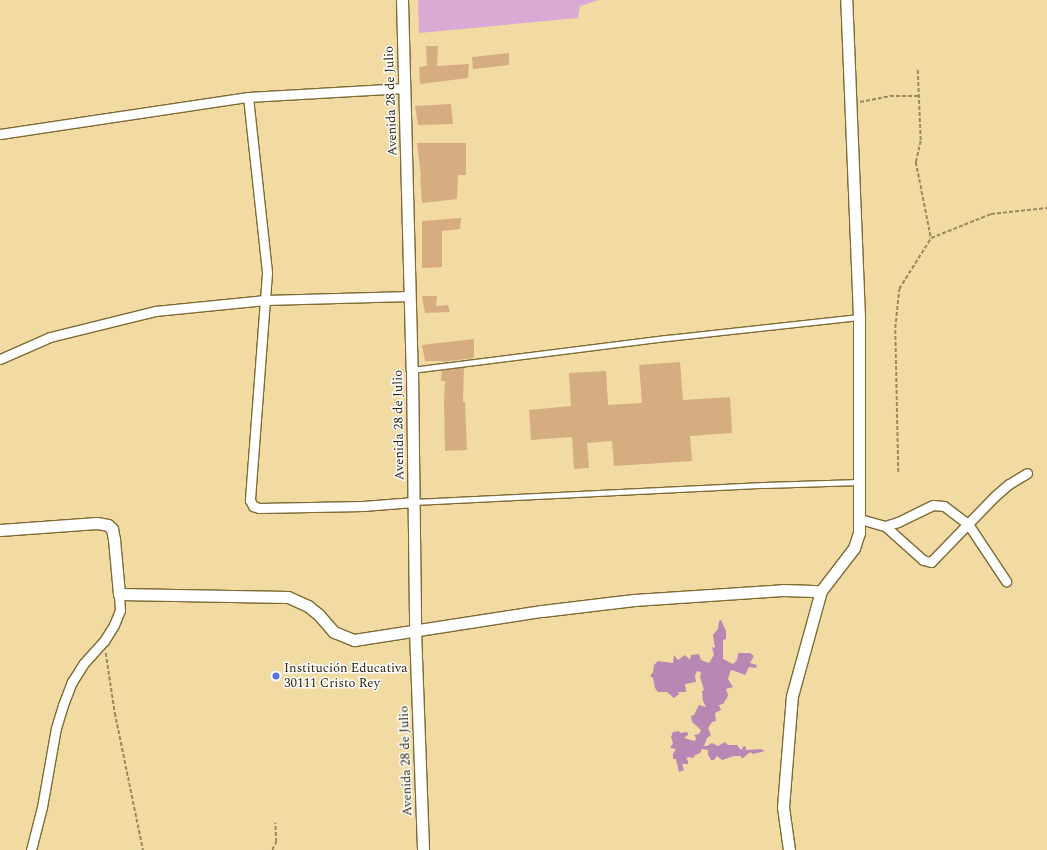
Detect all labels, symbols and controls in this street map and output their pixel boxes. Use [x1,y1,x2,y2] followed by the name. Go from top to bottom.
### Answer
[381,46,401,156] street label: Avenida 28 de Julio
[390,370,408,480] street label: Avenida 28 de Julio
[284,661,408,692] place label: Institución Educativa 30111 Cristo Rey
[271,671,281,681] marker: Institución Educativa 30111 Cristo Rey
[396,706,416,816] street label: Avenida 28 de Julio

